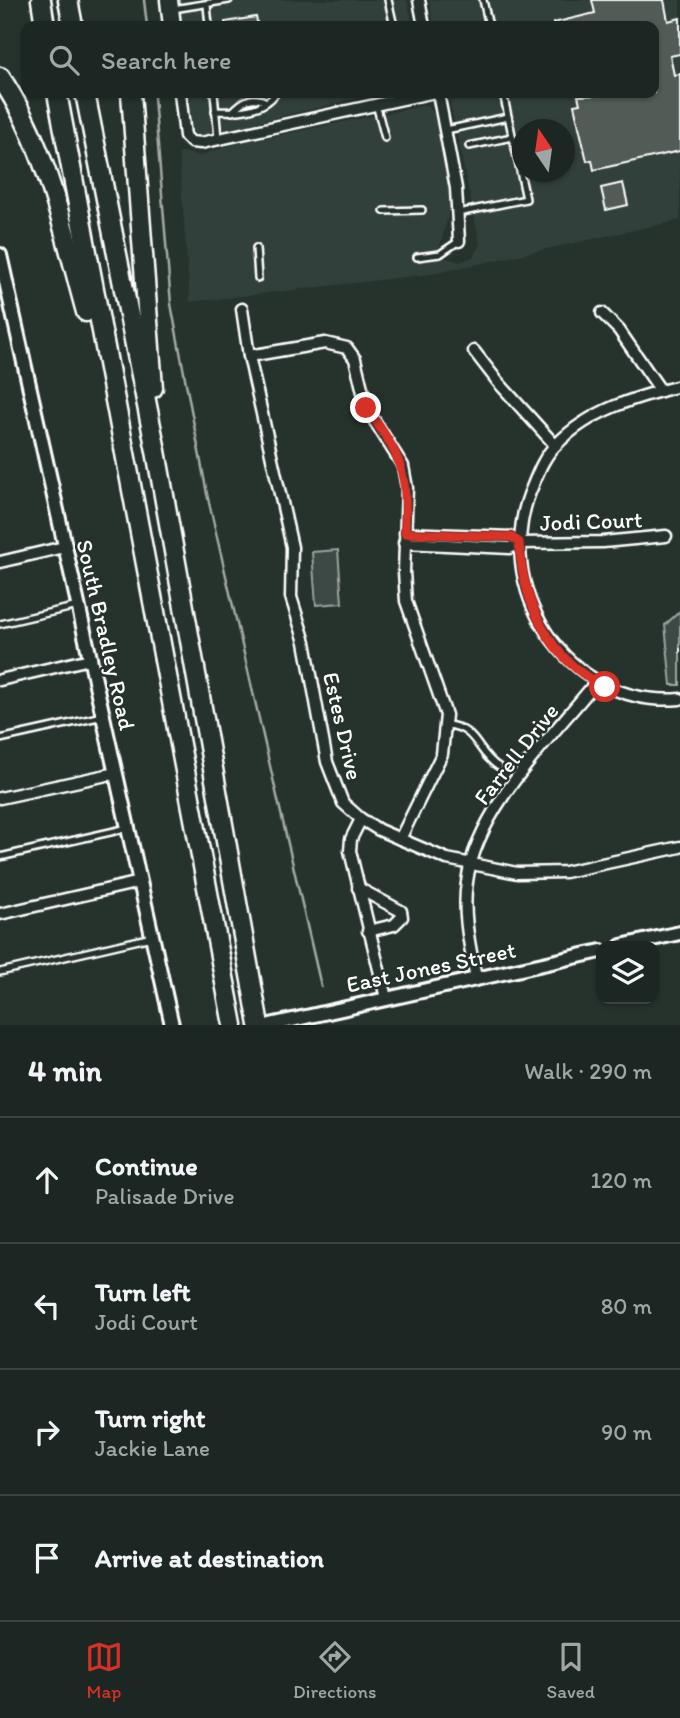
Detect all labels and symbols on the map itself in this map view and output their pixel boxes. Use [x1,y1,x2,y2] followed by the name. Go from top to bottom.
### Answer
[512,119,575,182] north arrow
[350,392,381,423] route end
[539,505,643,537] street label: Jodi Court
[70,537,142,733] street label: South Bradley Road
[317,669,369,783] street label: Estes Drive
[589,671,620,702] route start
[468,698,564,810] street label: Farrell Drive
[344,935,518,999] street label: East Jones Street

